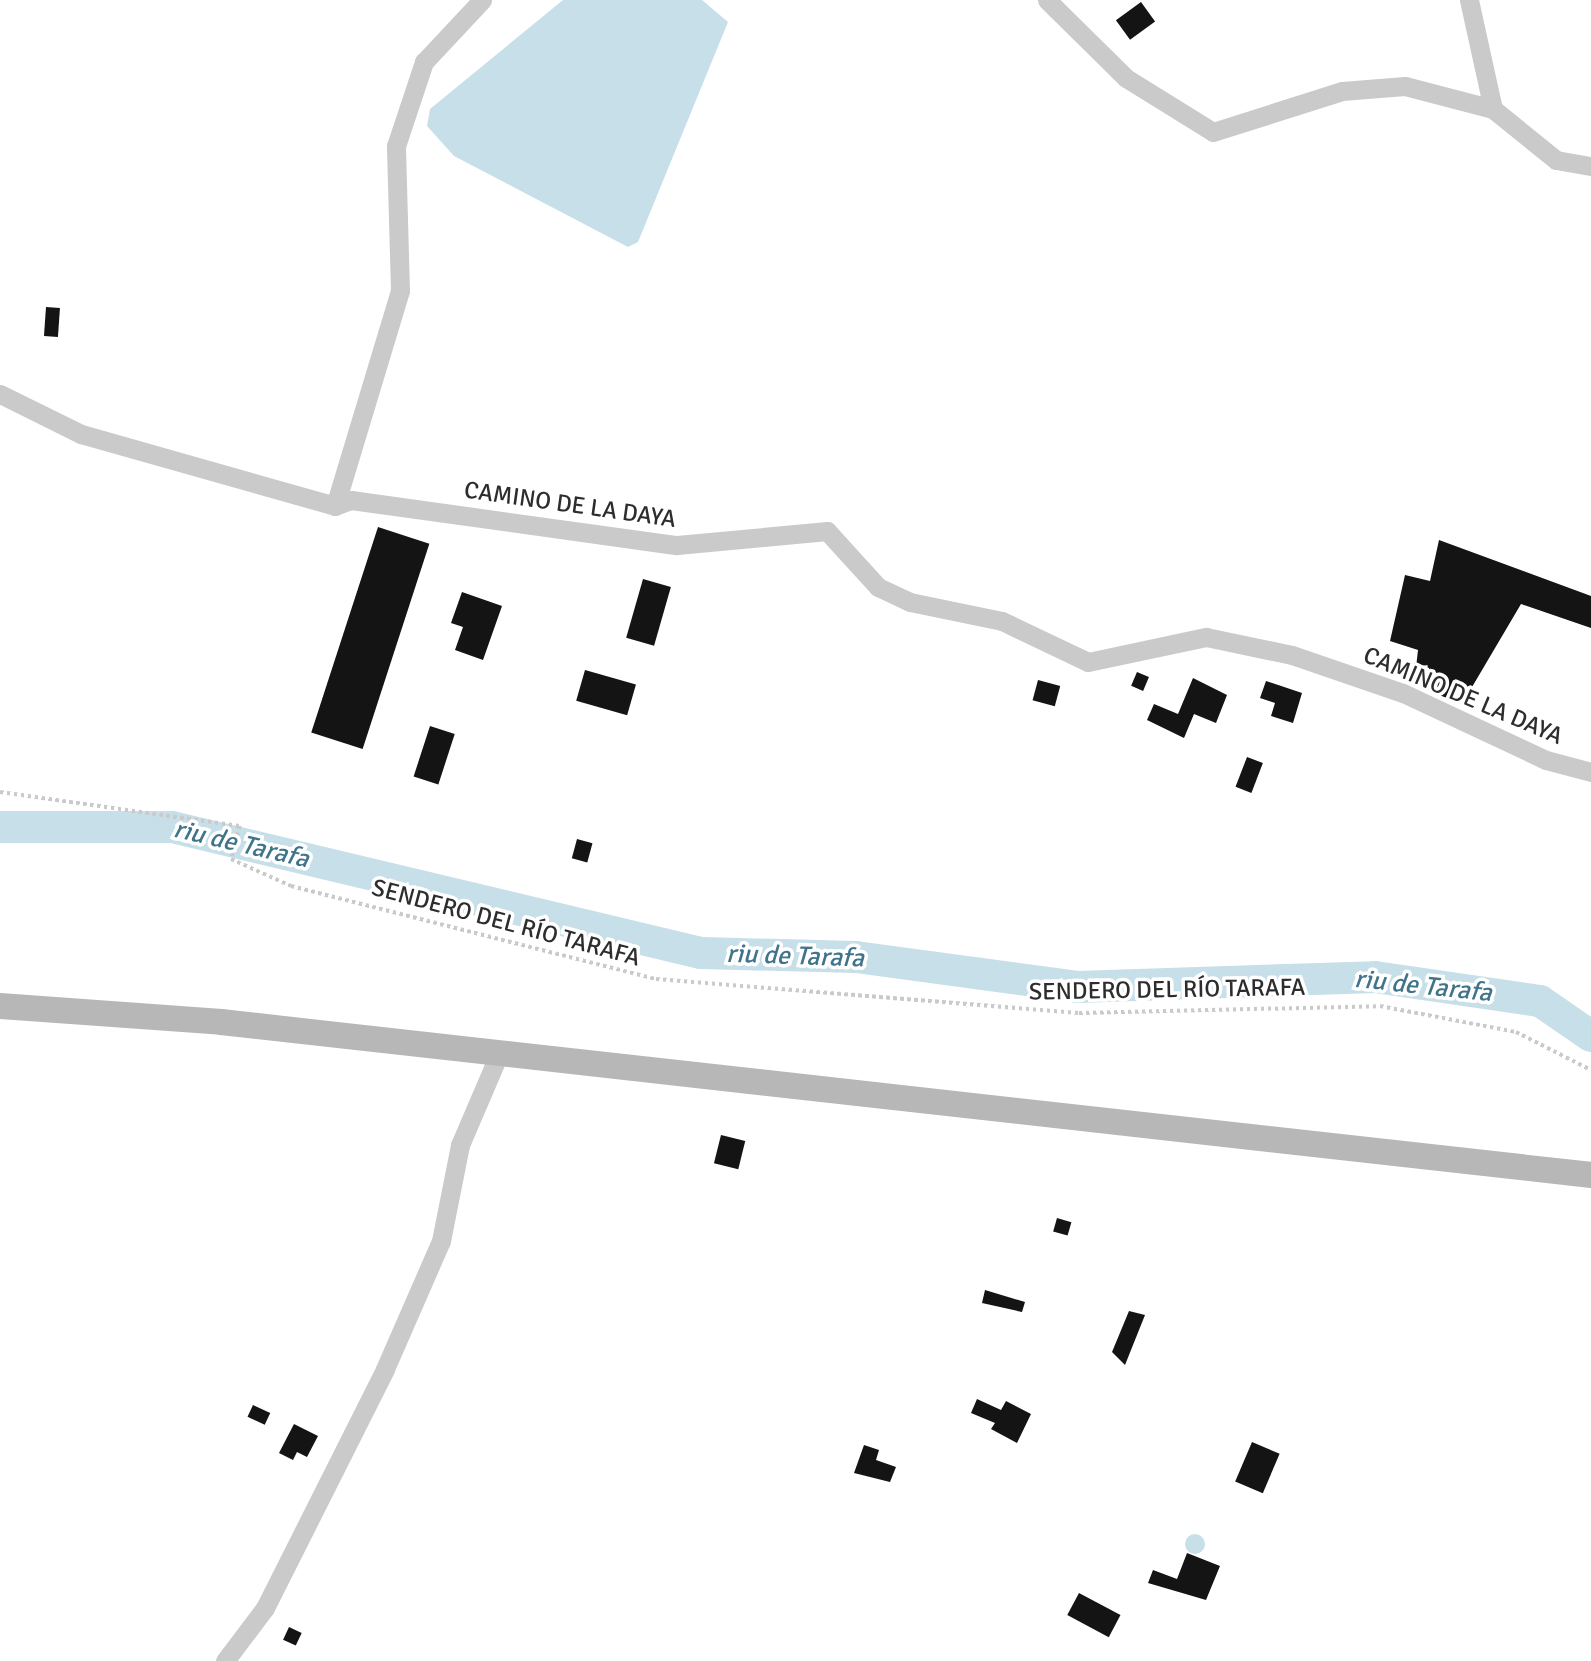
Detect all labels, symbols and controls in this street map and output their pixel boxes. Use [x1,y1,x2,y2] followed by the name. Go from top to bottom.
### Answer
[462,476,678,534] street label: CAMINO DE LA DAYA
[1359,641,1567,751] street label: CAMINO DE LA DAYA
[170,814,312,876] water label: riu de Tarafa
[369,873,643,973] street label: SENDERO DEL RÍO TARAFA
[725,939,865,975] water label: riu de Tarafa
[1353,964,1493,1010] water label: riu de Tarafa
[1029,973,1305,1007] street label: SENDERO DEL RÍO TARAFA

